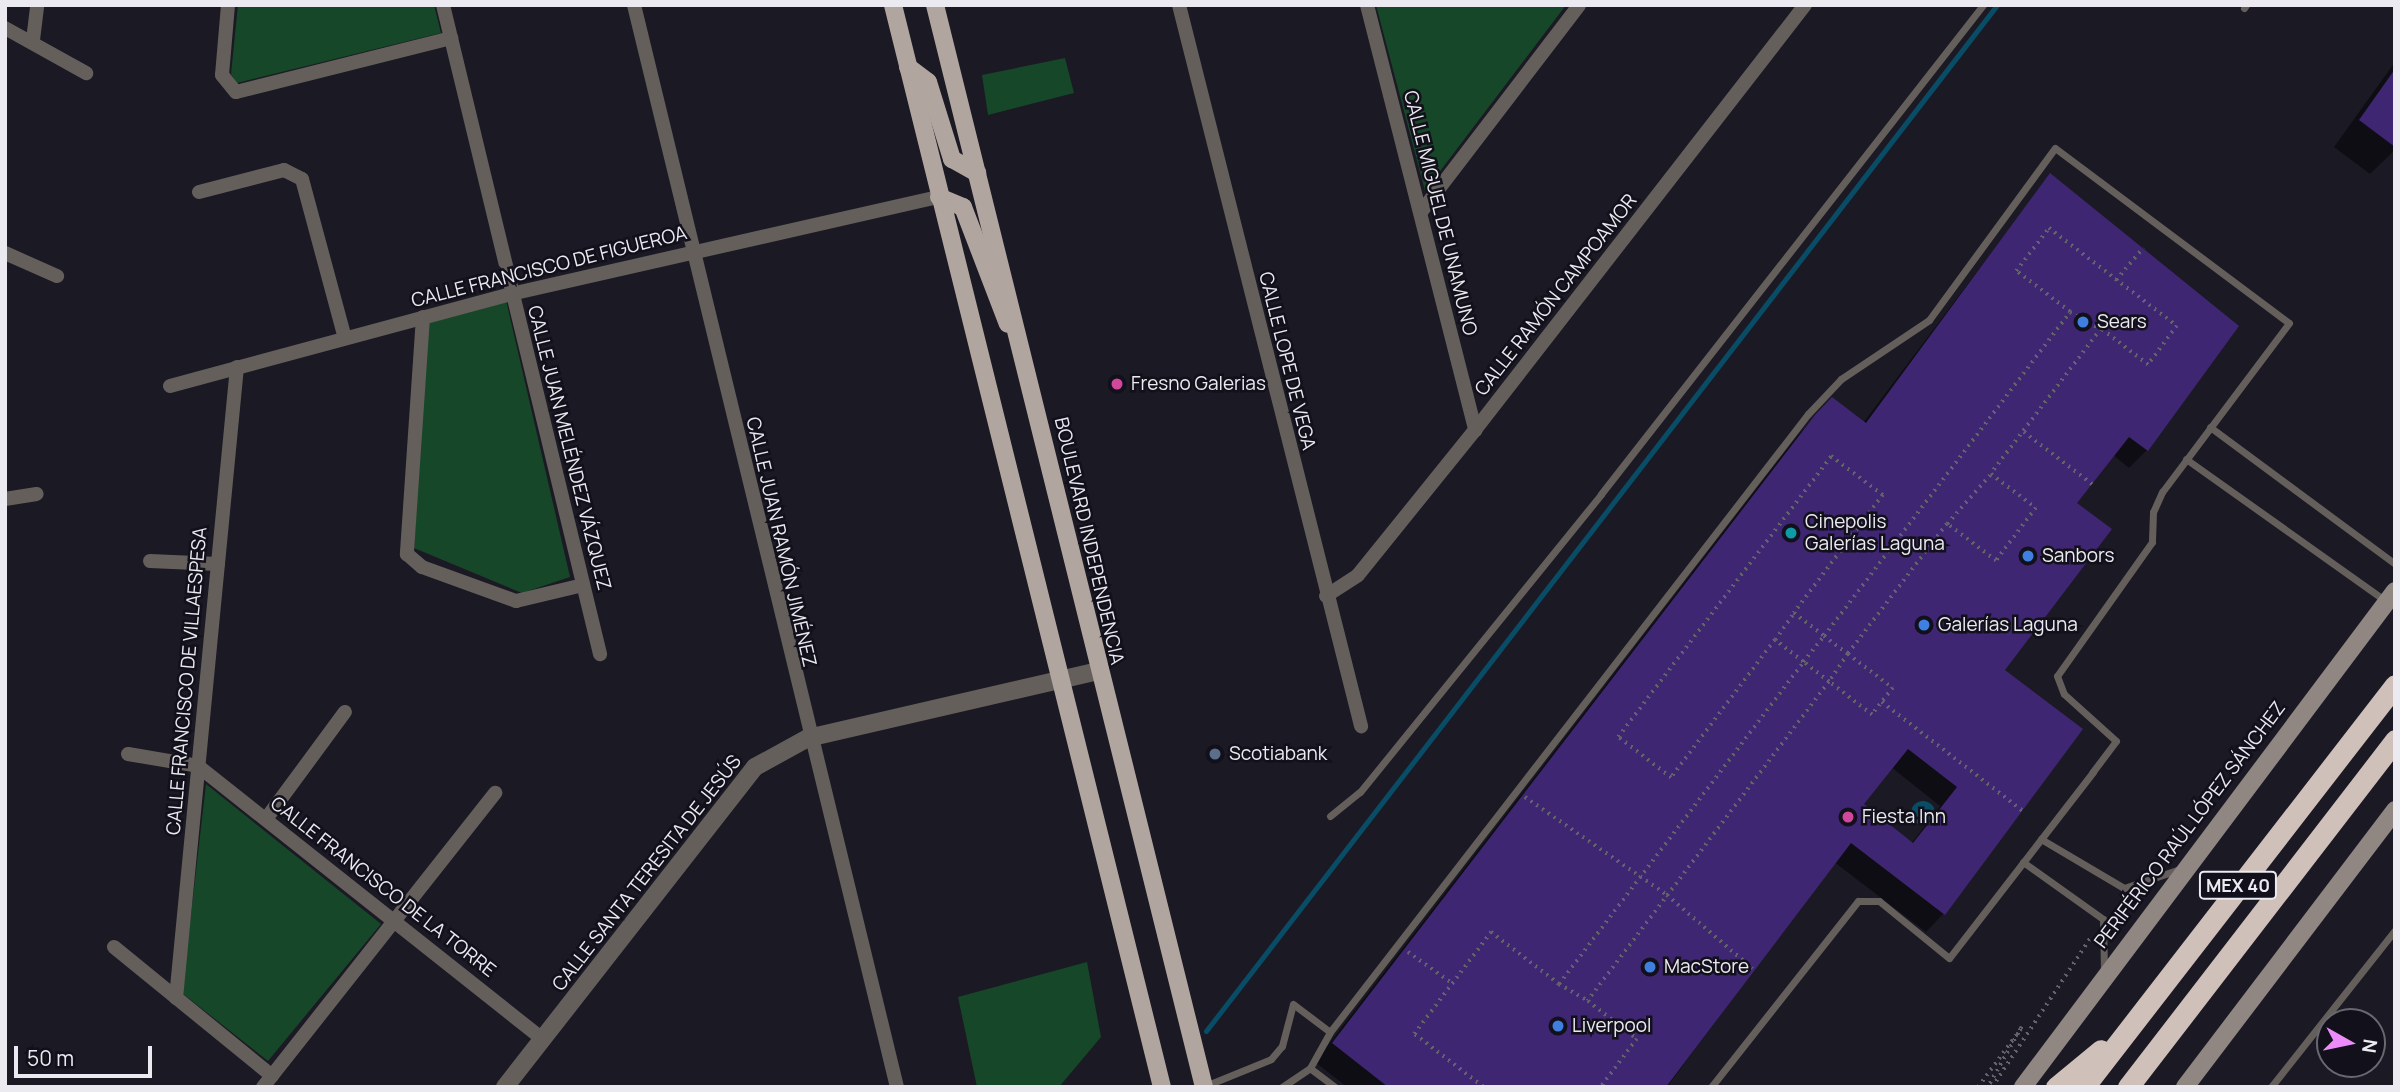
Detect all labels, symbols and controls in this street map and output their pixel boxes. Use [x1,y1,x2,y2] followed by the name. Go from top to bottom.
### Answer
[1398,88,1482,338] street label: CALLE MIGUEL DE UNAMUNO
[1470,190,1642,400] street label: CALLE RAMÓN CAMPOAMOR
[409,222,689,312] street label: CALLE FRANCISCO DE FIGUEROA
[1254,270,1320,452] street label: CALLE LOPE DE VEGA
[523,303,615,593] street label: CALLE JUAN MELÉNDEZ VÁZQUEZ
[2097,311,2147,333] place label: Sears
[2075,314,2091,330] marker: Sears
[1131,373,1266,395] place label: Fresno Galerias
[1109,376,1125,392] marker: Fresno Galerias
[741,415,821,669] street label: CALLE JUAN RAMÓN JIMÉNEZ
[1049,415,1129,667] street label: BOULEVARD INDEPENDENCIA
[1805,511,1945,555] place label: Cinepolis Galerías Laguna
[1783,525,1799,541] marker: Cinepolis Galerías Laguna
[162,526,212,836] street label: CALLE FRANCISCO DE VILLAESPESA
[2042,545,2114,567] place label: Sanbors
[2020,548,2036,564] marker: Sanbors
[1938,614,2078,636] place label: Galerías Laguna
[1916,617,1932,633] marker: Galerías Laguna
[2089,697,2291,953] street label: PERIFÉRICO RAÚL LÓPEZ SÁNCHEZ
[1229,743,1327,765] place label: Scotiabank
[1207,746,1223,762] marker: Scotiabank
[548,751,746,995] street label: CALLE SANTA TERESITA DE JESÚS
[266,792,500,982] street label: CALLE FRANCISCO DE LA TORRE
[1862,806,1946,828] place label: Fiesta Inn
[1840,809,1856,825] marker: Fiesta Inn
[2198,870,2278,900] road number: MEX 40
[1664,956,1749,978] place label: MacStore
[1642,959,1658,975] marker: MacStore
[2316,1008,2386,1078] north arrow
[1572,1015,1652,1037] place label: Liverpool
[1550,1018,1566,1034] marker: Liverpool
[18,1032,156,1076] scale bar
[2356,1037,2384,1055] text: N
[27,1044,74,1072] text: 50 m

